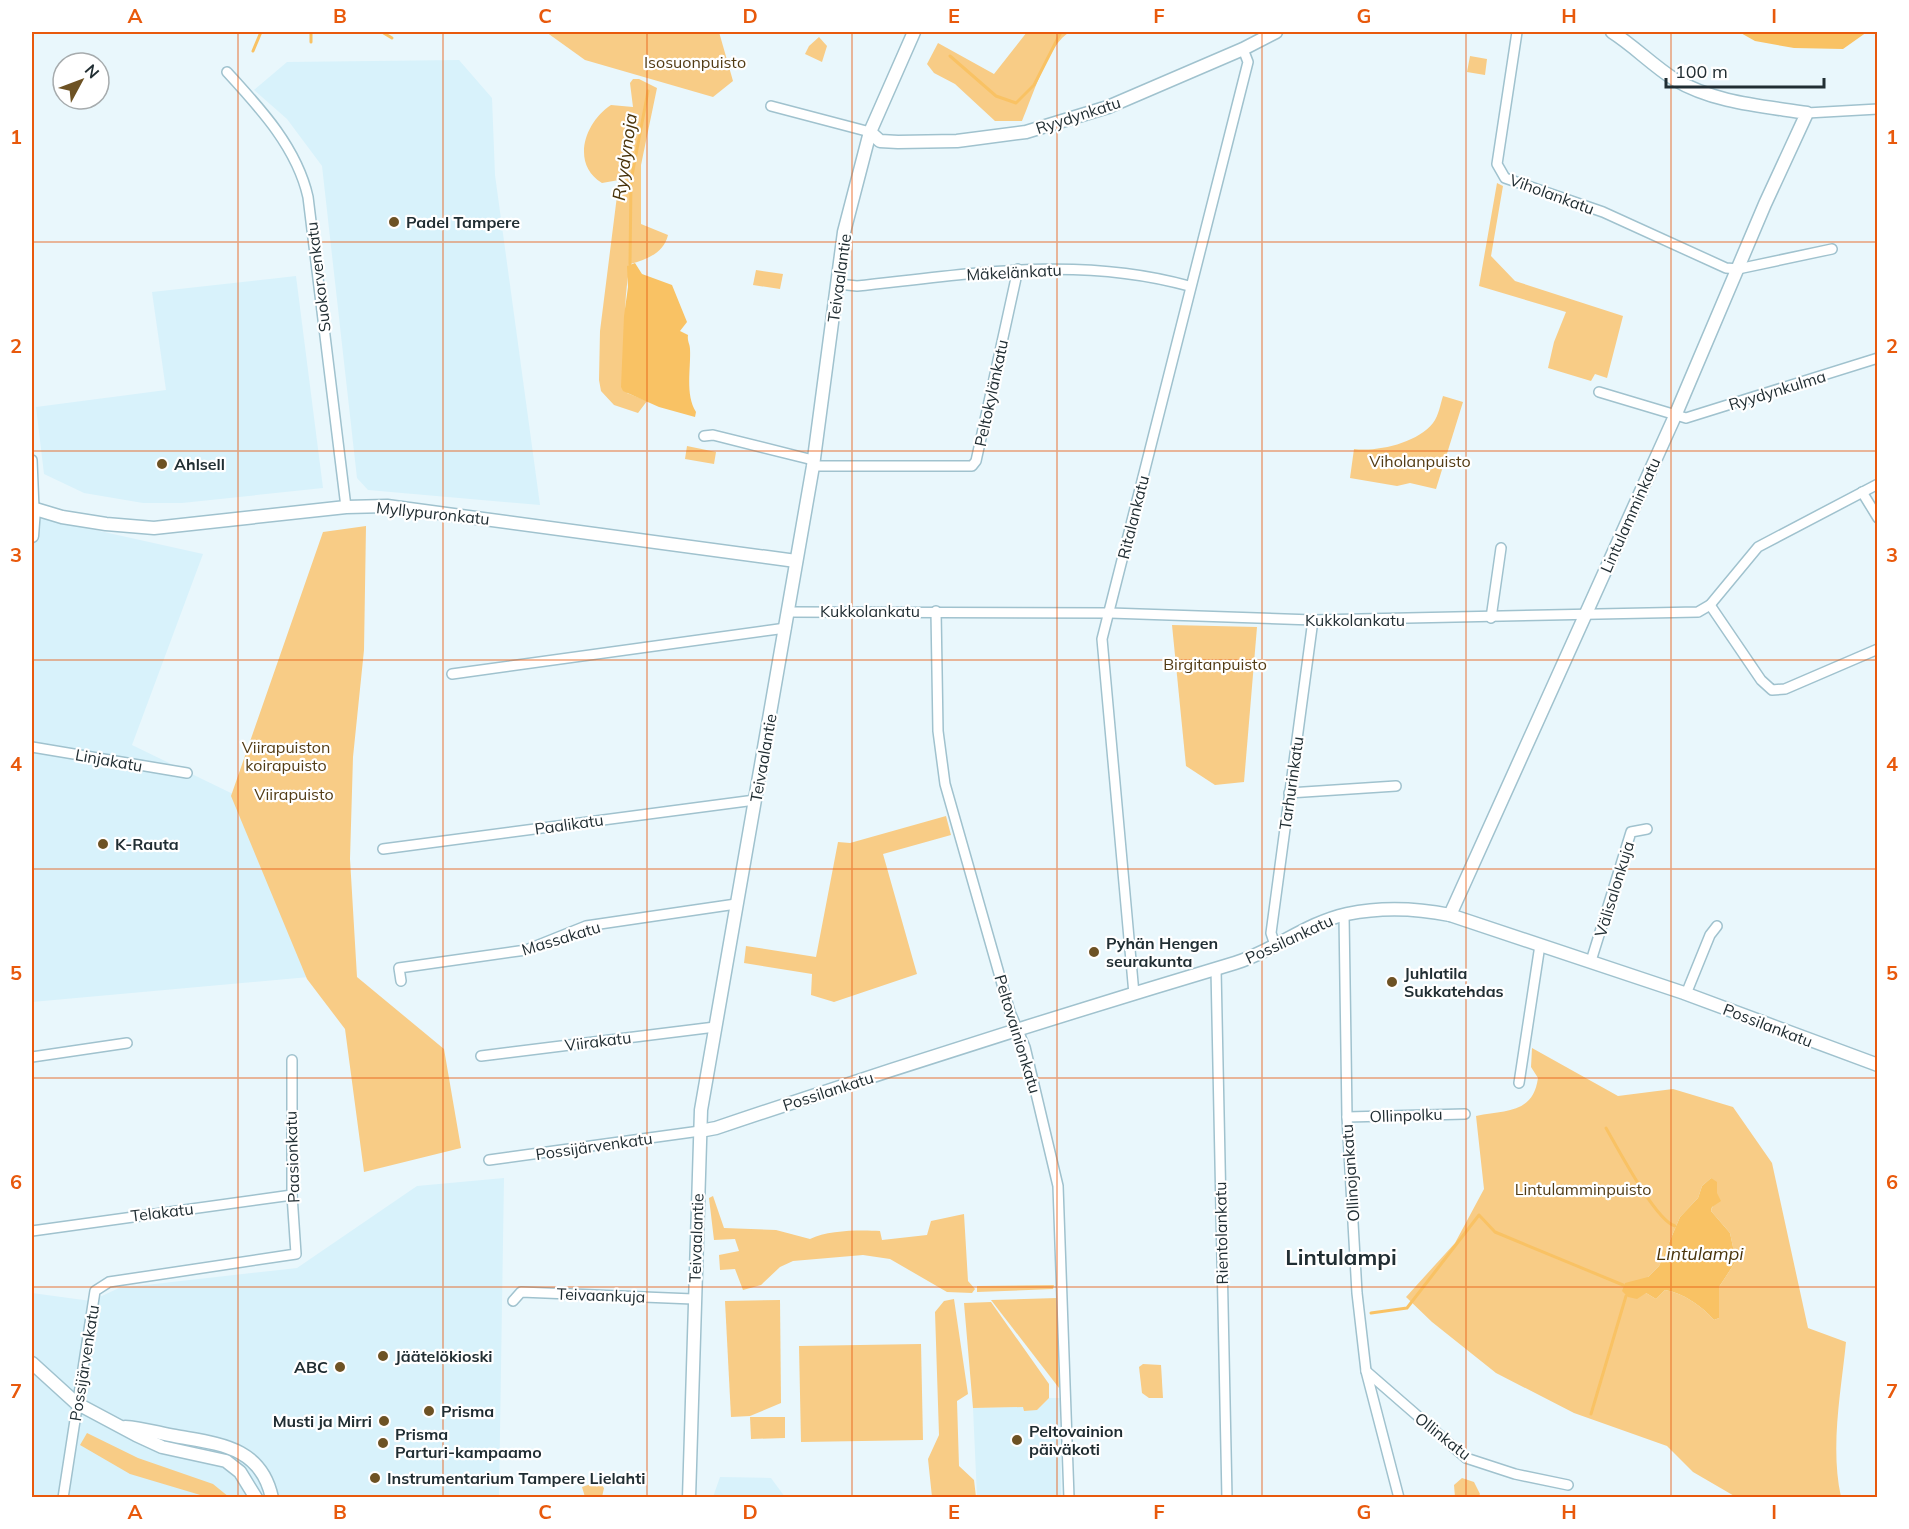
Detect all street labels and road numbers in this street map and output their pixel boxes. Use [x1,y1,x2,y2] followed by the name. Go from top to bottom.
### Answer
[1033,92,1123,138] street label: Ryydynkatu
[1507,169,1597,219] street label: Viholankatu
[301,221,335,333] street label: Suokorvenkatu
[823,232,855,324] street label: Teivaalantie
[966,260,1062,284] street label: Mäkelänkatu
[970,338,1012,448] street label: Peltokylänkatu
[1726,366,1828,414] street label: Ryydynkulma
[1596,454,1664,576] street label: Lintulamminkatu
[1113,473,1153,561] street label: Ritalankatu
[375,497,491,529] street label: Myllypuronkatu
[820,601,920,621] street label: Kukkolankatu
[1305,610,1405,630] street label: Kukkolankatu
[745,712,781,804] street label: Teivaalantie
[1275,735,1307,831] street label: Tarhurinkatu
[74,744,144,776] street label: Linjakatu
[533,809,605,839] street label: Paalikatu
[1590,839,1638,939] street label: Välisalonkuja
[1242,910,1336,968] street label: Possilankatu
[519,917,603,959] street label: Massakatu
[990,972,1046,1096] street label: Peltovainionkatu
[1720,999,1816,1051] street label: Possilankatu
[564,1027,632,1055] street label: Viirakatu
[780,1067,876,1115] street label: Possilankatu
[1369,1104,1443,1126] street label: Ollinpolku
[280,1111,304,1203] street label: Paasionkatu
[1337,1124,1363,1222] street label: Ollinojankatu
[534,1128,654,1164] street label: Possijärvenkatu
[1210,1181,1232,1285] street label: Rientolankatu
[684,1193,708,1283] street label: Teivaalantie
[129,1198,195,1226] street label: Telakatu
[556,1283,646,1307] street label: Teivaankuja
[65,1303,103,1423] street label: Possijärvenkatu
[1411,1408,1475,1464] street label: Ollinkatu

